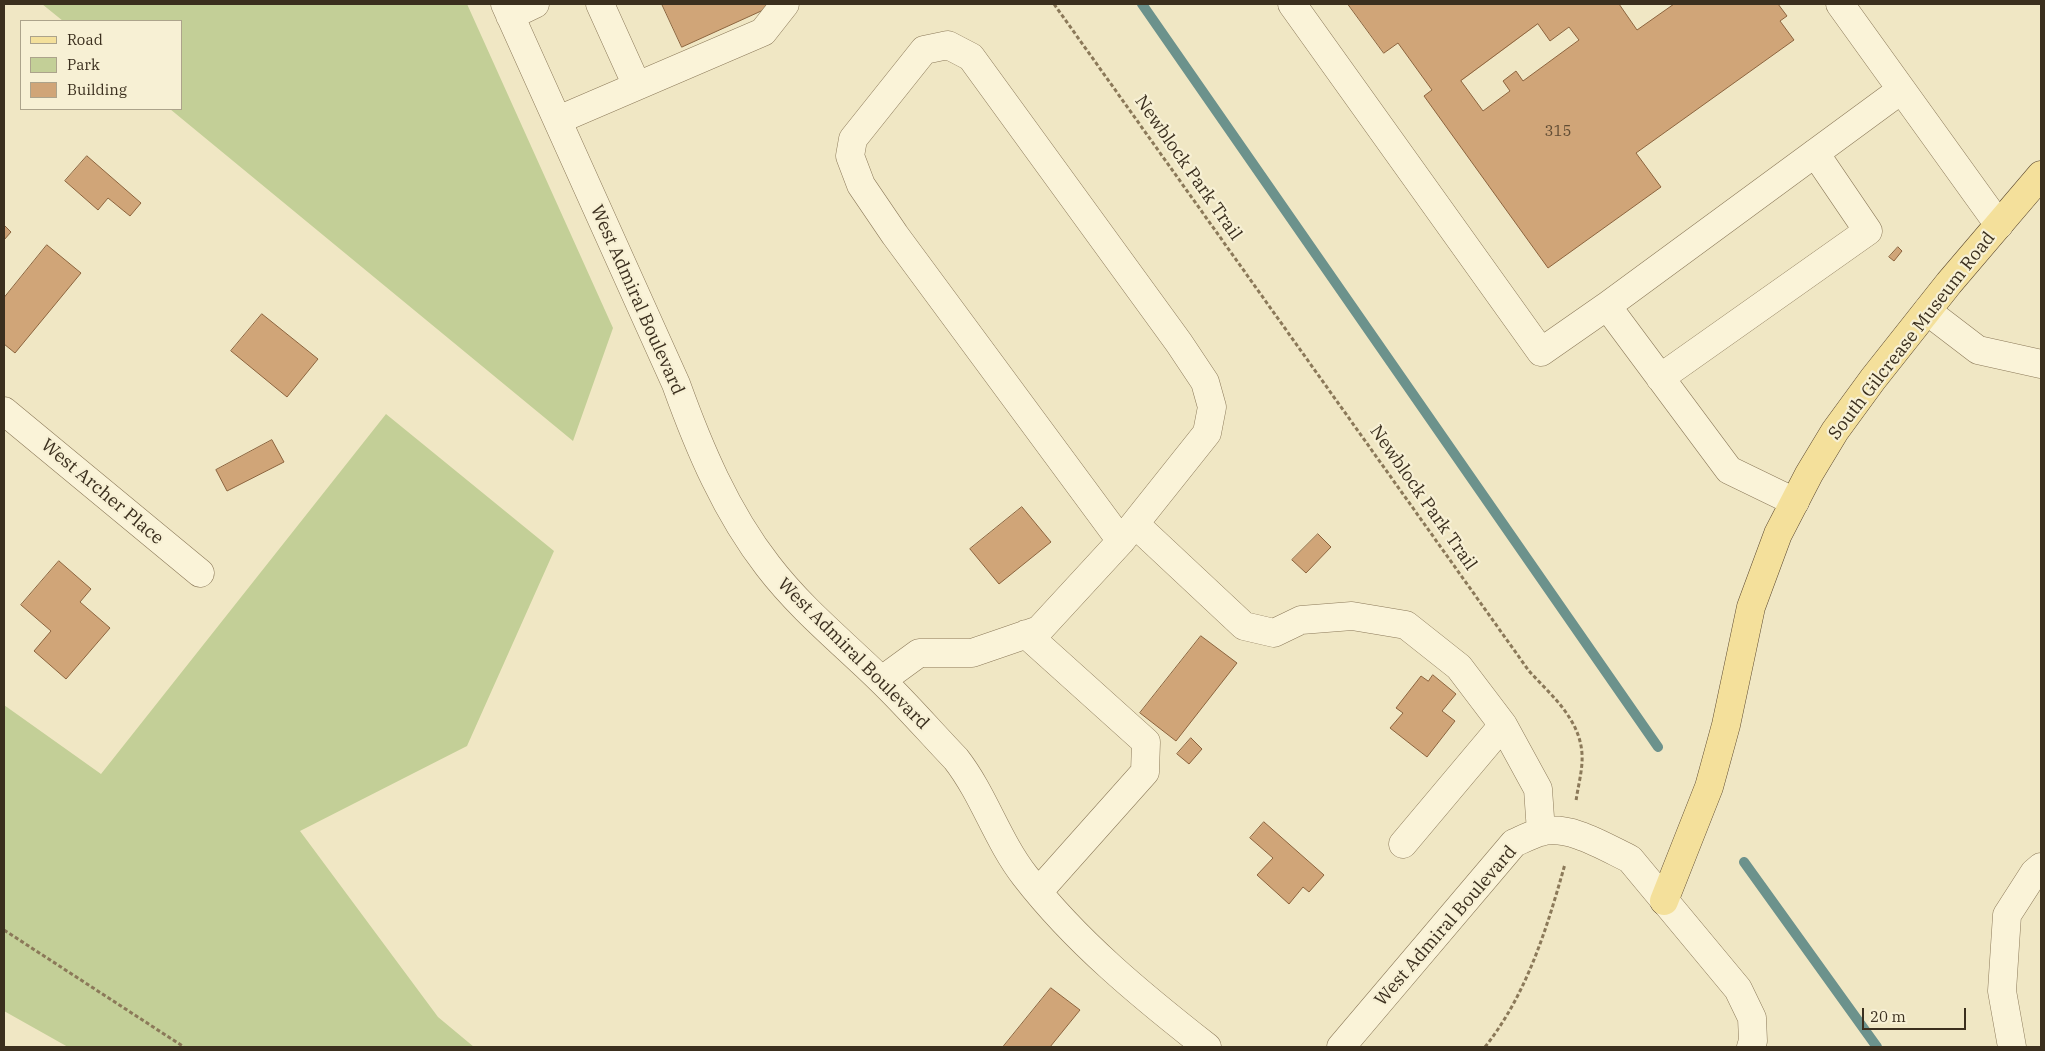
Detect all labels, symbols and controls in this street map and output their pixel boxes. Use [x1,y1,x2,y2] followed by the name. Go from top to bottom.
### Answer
[20,20,182,110] legend
[67,30,103,49] text: Road
[67,55,100,74] text: Park
[67,80,127,99] text: Building
[1130,91,1246,245] street label: Newblock Park Trail
[1545,123,1571,141] house number: 315
[585,202,689,398] street label: West Admiral Boulevard
[1824,228,2000,444] street label: South Gilcrease Museum Road
[1365,421,1481,575] street label: Newblock Park Trail
[36,434,168,550] street label: West Archer Place
[773,574,933,734] street label: West Admiral Boulevard
[1370,841,1522,1011] street label: West Admiral Boulevard
[1865,998,1969,1030] scale bar
[1870,1007,1906,1026] text: 20 m

